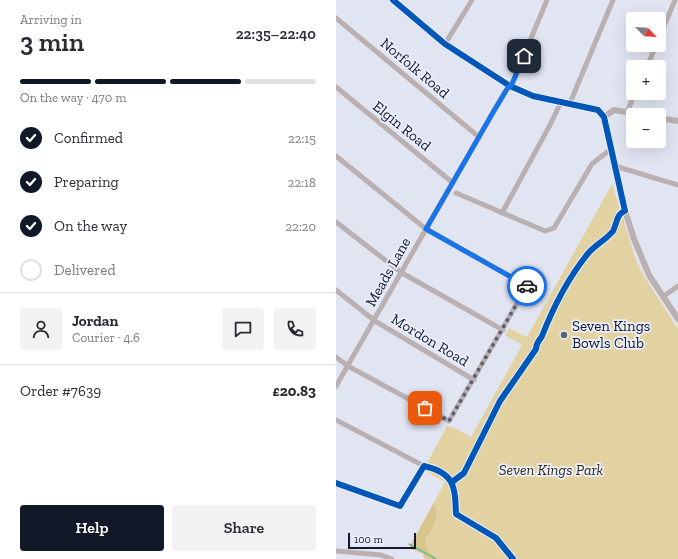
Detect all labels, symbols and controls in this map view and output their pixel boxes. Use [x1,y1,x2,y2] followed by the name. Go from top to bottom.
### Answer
[20,12,82,27] text: Arriving in
[626,12,666,52] north arrow
[626,12,666,148] map controls
[236,25,316,43] text: 22:35–22:40
[20,26,84,58] text: 3 min
[377,34,454,103] street label: Norfolk Road
[507,39,541,73] pin
[513,45,535,67] icon: home
[626,60,666,100] button: +
[20,90,126,105] text: On the way · 470 m
[369,97,435,155] street label: Elgin Road
[626,108,666,148] button: −
[20,127,42,149] icon: check
[54,129,123,147] text: Confirmed
[288,131,316,146] text: 22:15
[20,171,42,193] icon: check
[54,173,119,191] text: Preparing
[288,175,316,190] text: 22:18
[20,215,42,237] icon: check
[54,217,127,235] text: On the way
[286,219,316,234] text: 22:20
[362,234,414,310] street label: Meads Lane
[54,261,116,279] text: Delivered
[507,266,547,306] courier
[516,275,538,297] icon: car
[20,308,62,350] button: person
[222,308,264,350] button: chat
[274,308,316,350] button: phone
[388,310,473,371] street label: Mordon Road
[72,312,118,330] text: Jordan
[572,317,650,352] place label: Seven Kings Bowls Club
[72,330,140,345] text: Courier · 4.6
[559,330,569,340] marker: Seven Kings Bowls Club
[20,382,101,400] text: Order #7639
[272,382,316,400] text: £20.83
[408,391,442,425] pin
[414,397,436,419] icon: bag
[499,461,604,479] park label: Seven Kings Park
[20,505,164,551] button: Help
[172,505,316,551] button: Share
[348,531,416,550] scale bar
[354,533,383,546] text: 100 m

